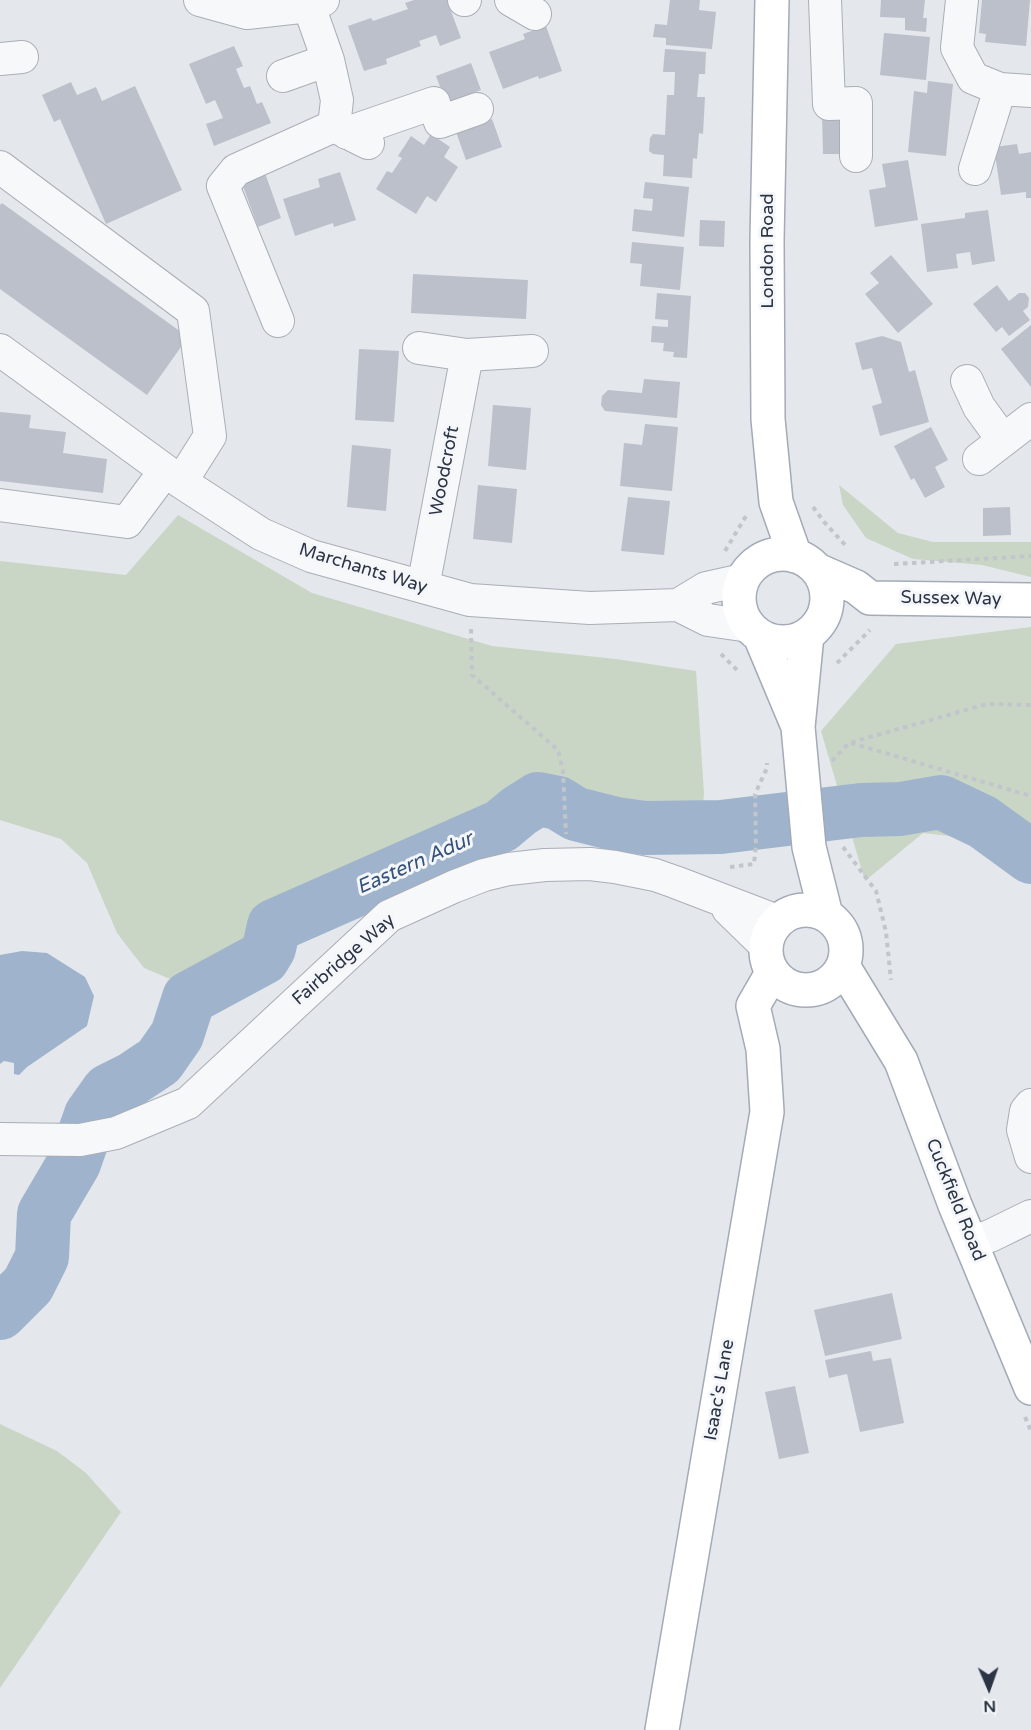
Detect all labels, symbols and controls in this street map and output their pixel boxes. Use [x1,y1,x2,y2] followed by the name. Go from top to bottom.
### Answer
[757,193,779,309] street label: London Road
[426,424,464,518] street label: Woodcroft
[296,539,430,599] street label: Marchants Way
[900,587,1002,611] street label: Sussex Way
[353,828,477,900] water label: Eastern Adur
[288,910,400,1010] street label: Fairbridge Way
[921,1136,989,1264] street label: Cuckfield Road
[700,1338,740,1442] street label: Isaac's Lane
[959,1658,1019,1718] north arrow
[983,1696,996,1716] text: N

